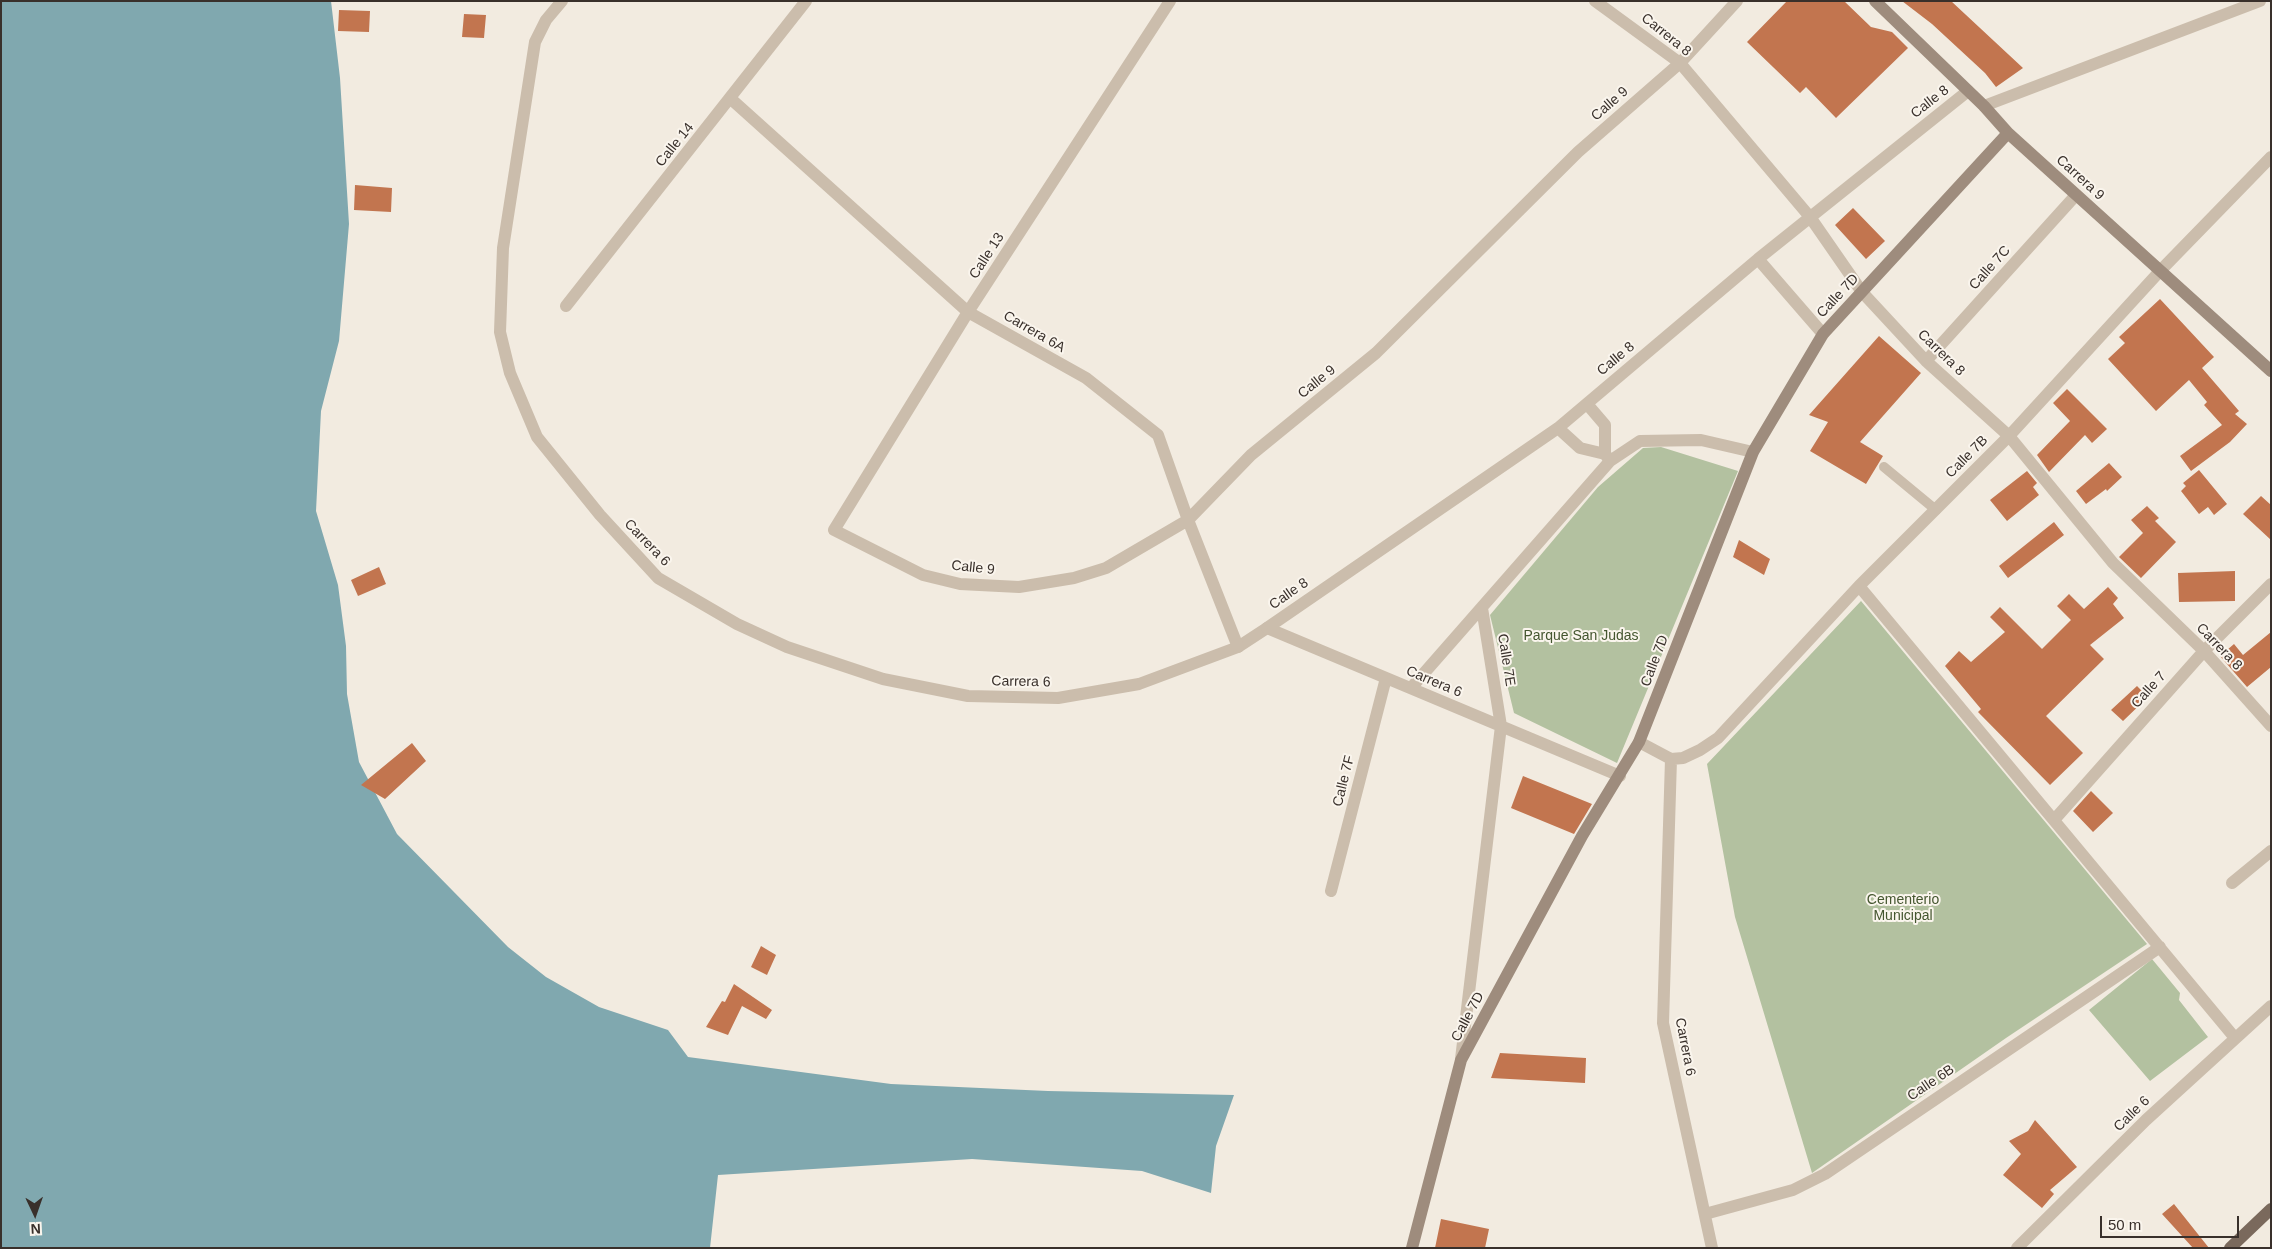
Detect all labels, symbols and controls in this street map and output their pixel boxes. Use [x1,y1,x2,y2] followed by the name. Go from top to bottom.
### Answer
[1638,10,1694,60] street label: Carrera 8
[1908,82,1952,122] street label: Calle 8
[1588,83,1632,125] street label: Calle 9
[652,120,698,170] street label: Calle 14
[2052,152,2108,204] street label: Carrera 9
[966,230,1008,282] street label: Calle 13
[1966,242,2014,294] street label: Calle 7C
[1814,271,1862,321] street label: Calle 7D
[1000,308,1068,356] street label: Carrera 6A
[1914,326,1968,380] street label: Carrera 8
[1594,339,1638,379] street label: Calle 8
[1295,362,1339,402] street label: Calle 9
[1942,432,1992,482] street label: Calle 7B
[620,516,674,570] street label: Carrera 6
[950,557,996,579] street label: Calle 9
[1266,575,1312,613] street label: Calle 8
[2192,620,2246,674] street label: Carrera 8
[1523,628,1639,644] park label: Parque San Judas
[1494,633,1518,687] street label: Calle 7E
[1638,633,1672,689] street label: Calle 7D
[1404,663,1464,701] street label: Carrera 6
[2128,668,2170,712] street label: Calle 7
[991,673,1051,691] street label: Carrera 6
[1330,754,1358,808] street label: Calle 7F
[1867,892,1939,924] park label: Cementerio Municipal
[1448,989,1488,1045] street label: Calle 7D
[1671,1016,1699,1078] street label: Carrera 6
[1904,1061,1958,1105] street label: Calle 6B
[2110,1093,2154,1135] street label: Calle 6
[10,1189,60,1239] north arrow
[2102,1206,2241,1238] scale bar
[2108,1216,2141,1233] text: 50 m
[30,1221,41,1237] text: N

